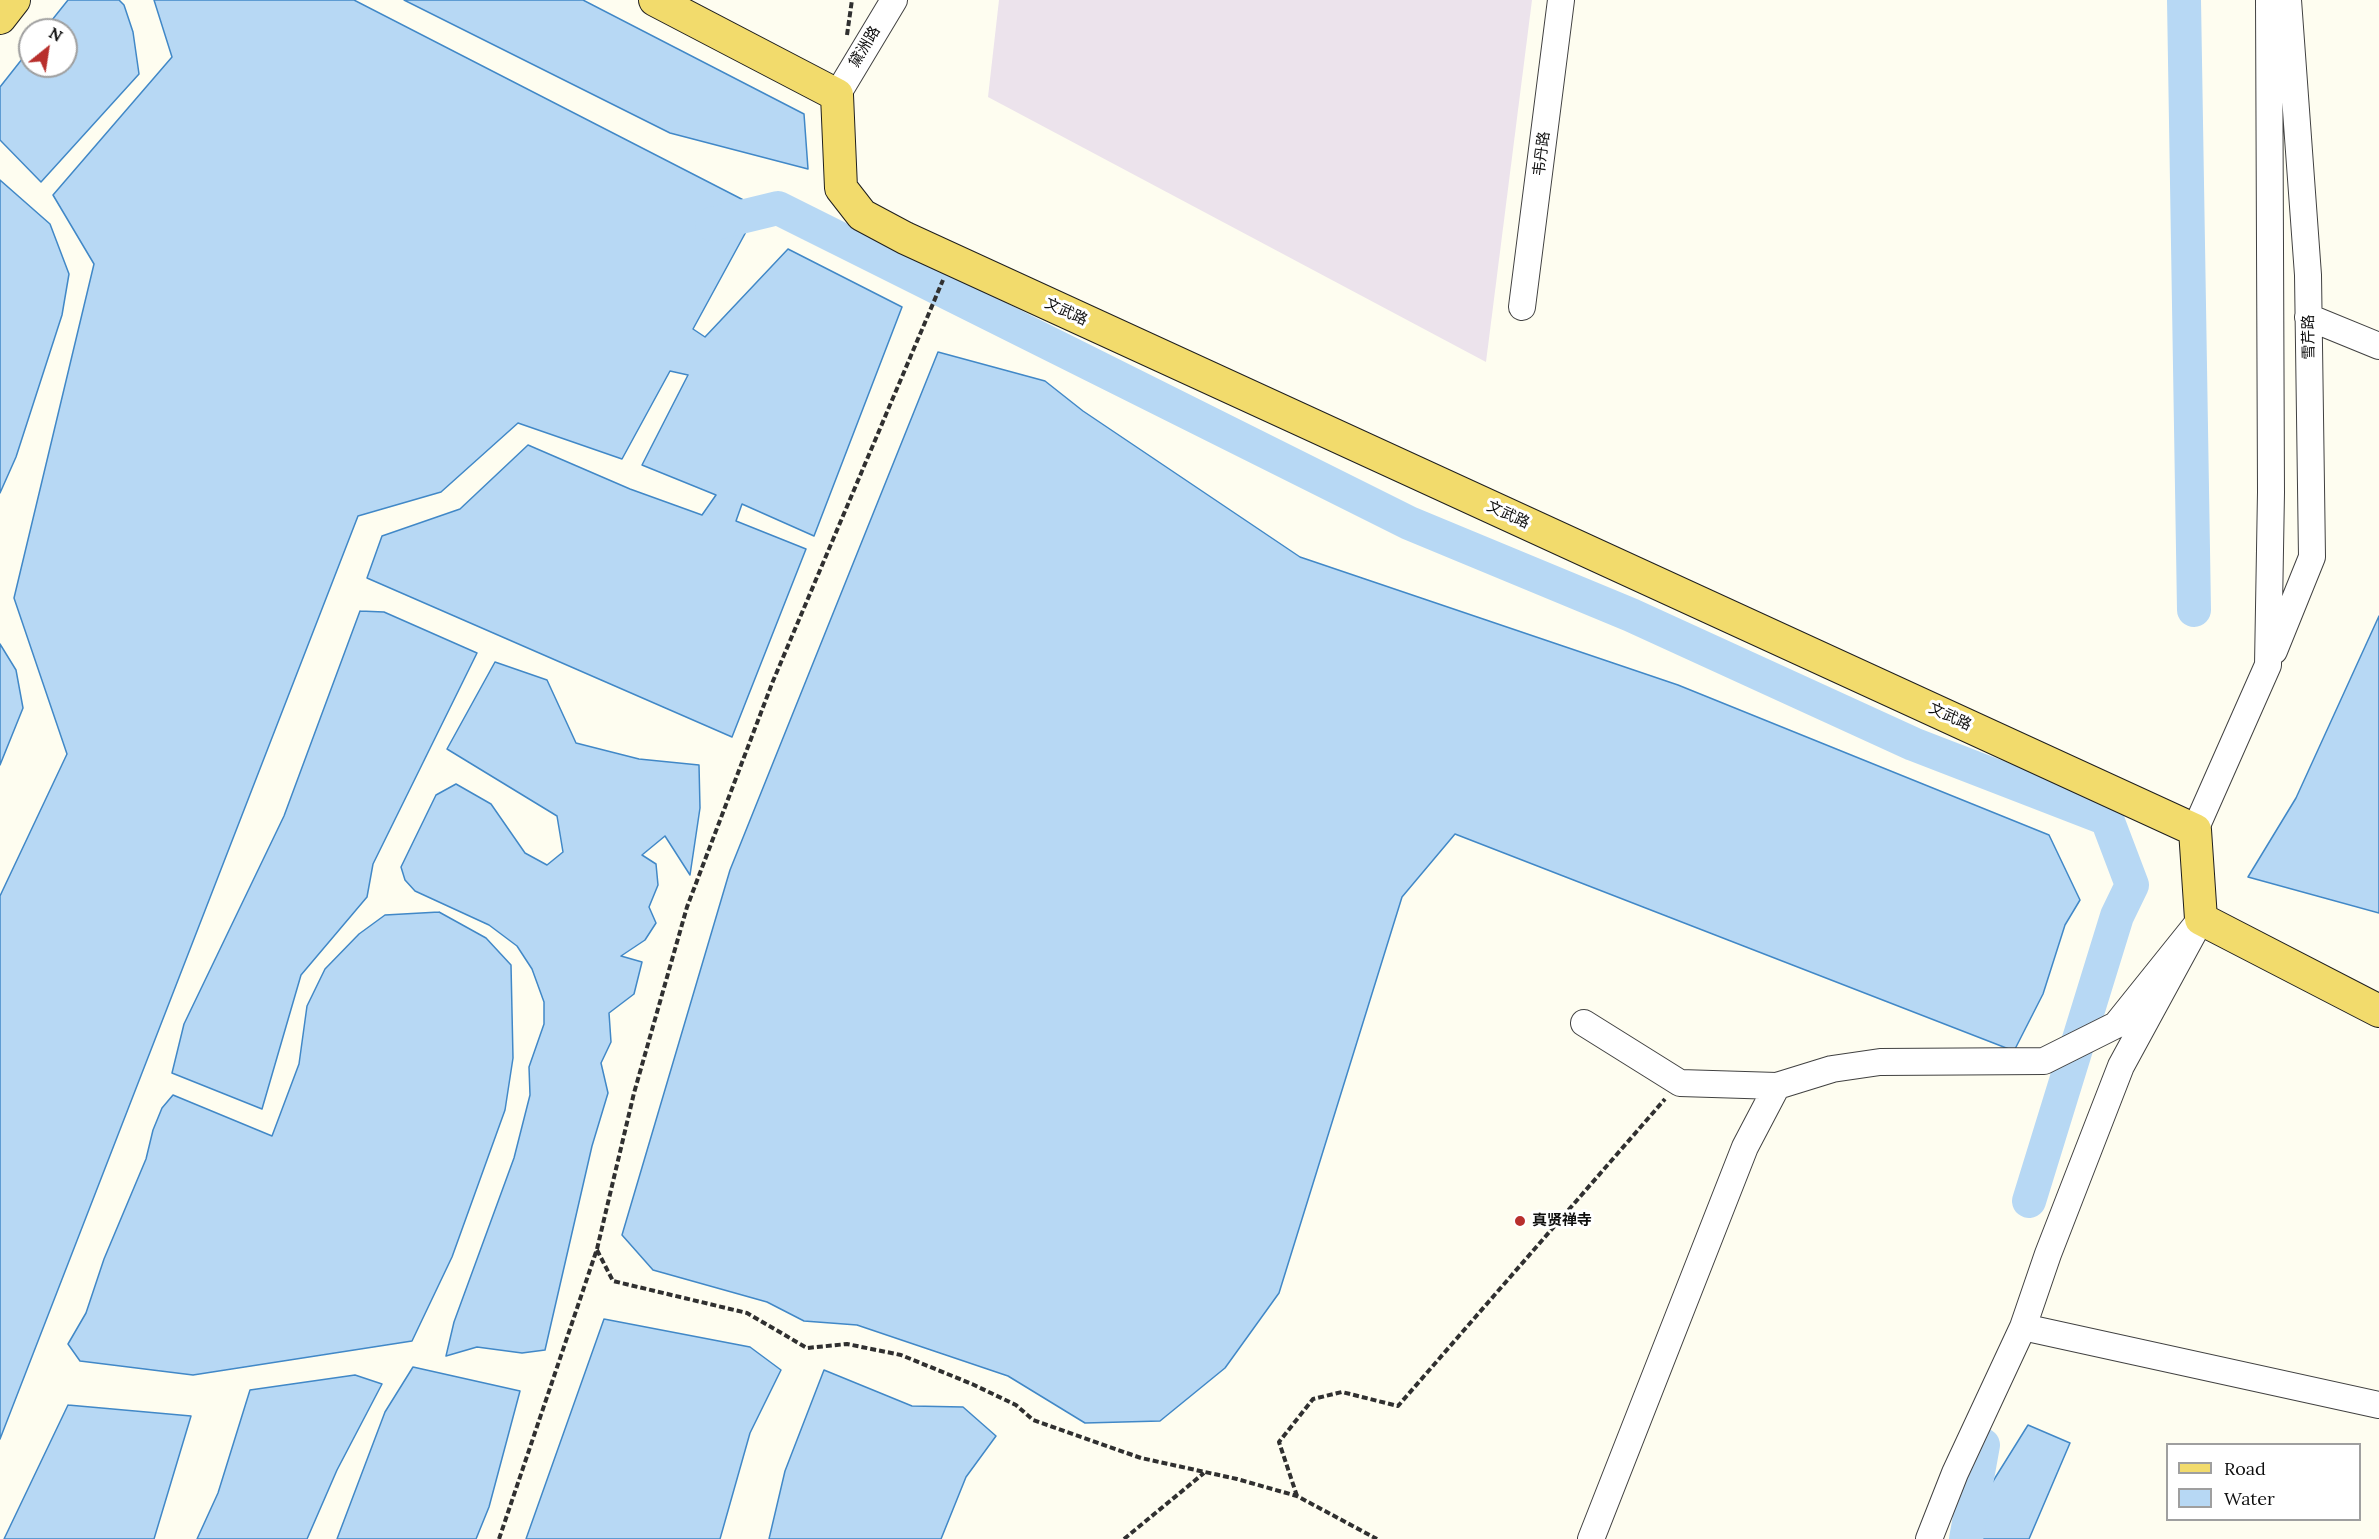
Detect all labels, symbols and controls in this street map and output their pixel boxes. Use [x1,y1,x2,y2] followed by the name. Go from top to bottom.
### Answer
[18,18,78,78] north arrow
[46,22,66,46] text: N
[846,23,884,71] street label: 黛洲路
[1530,131,1554,177] street label: 韦丹路
[1042,294,1090,330] street label: 文武路
[2300,314,2318,360] street label: 雪芹路
[1484,497,1532,533] street label: 文武路
[1926,699,1974,735] street label: 文武路
[1532,1212,1592,1230] place label: 真贤禅寺
[1513,1214,1527,1228] marker: 真贤禅寺
[2166,1443,2361,1521] legend
[2224,1457,2266,1480] text: Road
[2224,1487,2275,1510] text: Water

